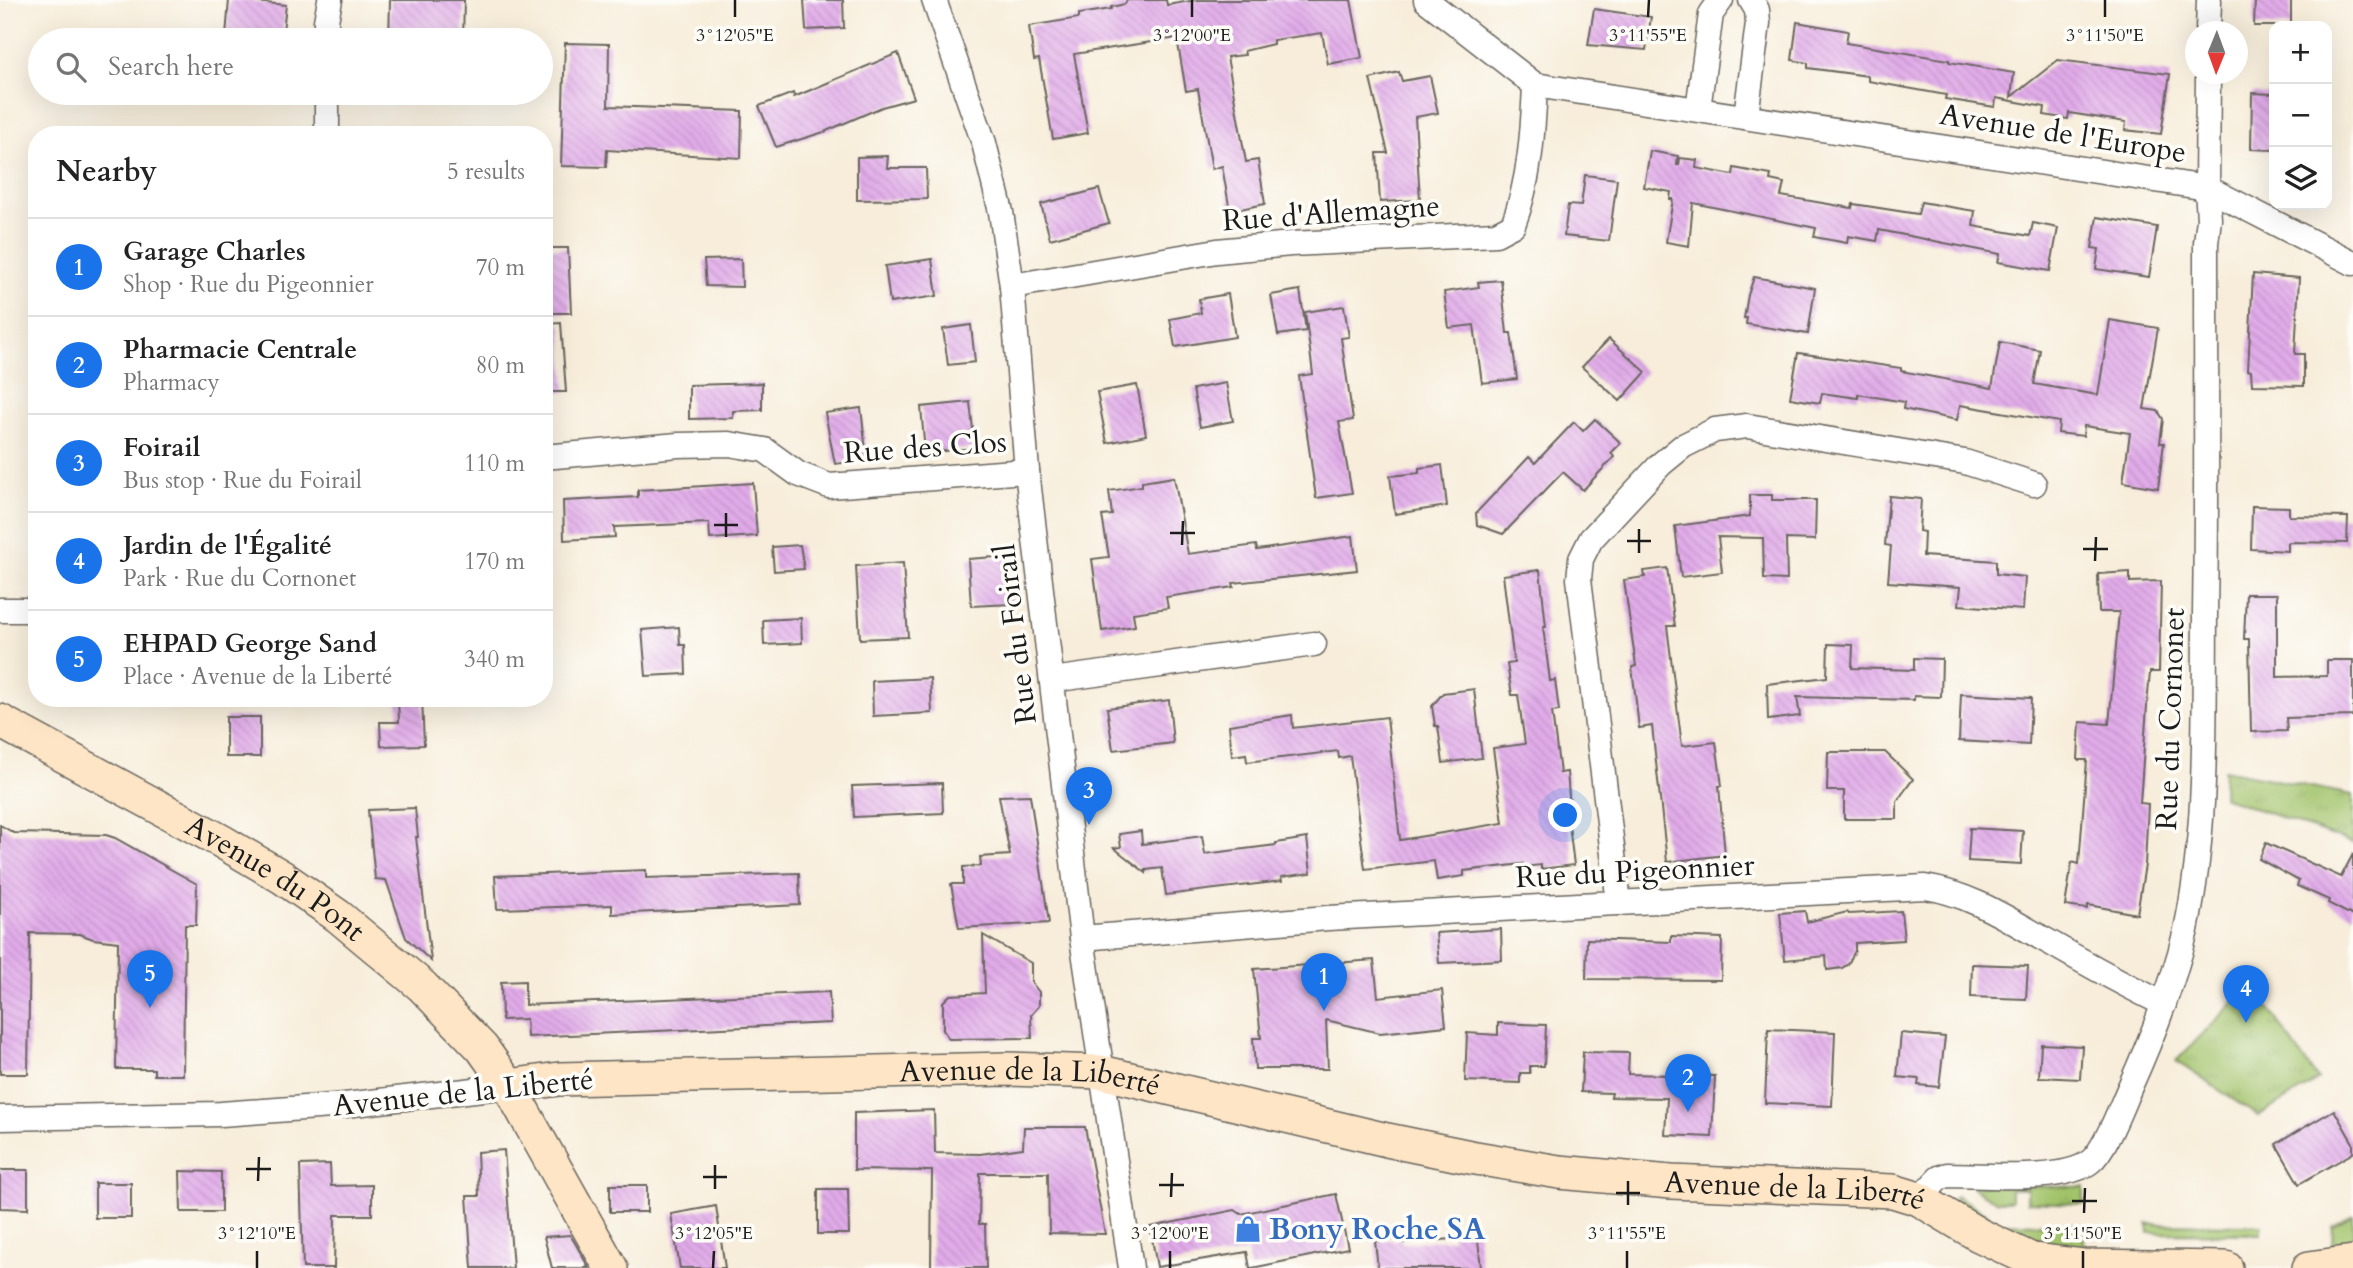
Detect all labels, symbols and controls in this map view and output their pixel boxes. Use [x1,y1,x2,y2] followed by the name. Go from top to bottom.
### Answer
[2185,21,2248,84] north arrow
[2269,21,2332,210] map controls
[2269,21,2332,84] button: +
[696,23,774,48] text: 3°12'05"E
[1153,23,1231,48] text: 3°12'00"E
[1609,23,1687,48] text: 3°11'55"E
[2066,23,2144,48] text: 3°11'50"E
[28,28,553,105] search box
[52,48,90,86] icon: search
[108,49,234,84] text: Search here
[2269,84,2332,147] button: −
[1937,94,2189,173] street label: Avenue de l'Europe
[2269,147,2332,210] button: layers
[56,151,157,192] text: Nearby
[447,156,525,187] text: 5 results
[1221,185,1441,242] street label: Rue d'Allemagne
[123,234,306,269] text: Garage Charles
[73,252,85,283] text: 1
[476,252,525,283] text: 70 m
[123,269,374,300] text: Shop · Rue du Pigeonnier
[123,332,357,367] text: Pharmacie Centrale
[73,350,85,381] text: 2
[476,350,525,381] text: 80 m
[123,367,220,398] text: Pharmacy
[842,421,1008,474] street label: Rue des Clos
[123,430,200,465] text: Foirail
[73,448,85,479] text: 3
[464,448,525,479] text: 110 m
[123,465,362,496] text: Bus stop · Rue du Foirail
[123,528,332,563] text: Jardin de l'Égalité
[984,541,1047,726] street label: Rue du Foirail
[73,546,85,577] text: 4
[464,546,525,577] text: 170 m
[123,563,356,594] text: Park · Rue du Cornonet
[2146,606,2195,831] street label: Rue du Cornonet
[123,626,377,661] text: EHPAD George Sand
[73,644,85,675] text: 5
[464,644,525,675] text: 340 m
[123,661,392,692] text: Place · Avenue de la Liberté
[1066,767,1112,825] pin: 3
[1548,798,1582,832] your location
[178,805,374,951] street label: Avenue du Pont
[1514,845,1756,898] street label: Rue du Pigeonnier
[127,950,173,1008] pin: 5
[1301,953,1347,1011] pin: 1
[2223,965,2269,1023] pin: 4
[899,1049,1164,1106] street label: Avenue de la Liberté
[1665,1054,1711,1112] pin: 2
[331,1058,595,1127] street label: Avenue de la Liberté
[1663,1162,1930,1221] street label: Avenue de la Liberté
[1269,1209,1486,1250] place label: Bony Roche SA
[1233,1214,1263,1244] shop icon: Bony Roche SA
[218,1221,296,1246] text: 3°12'10"E
[675,1221,753,1246] text: 3°12'05"E
[1131,1221,1209,1246] text: 3°12'00"E
[1588,1221,1666,1246] text: 3°11'55"E
[2044,1221,2122,1246] text: 3°11'50"E

